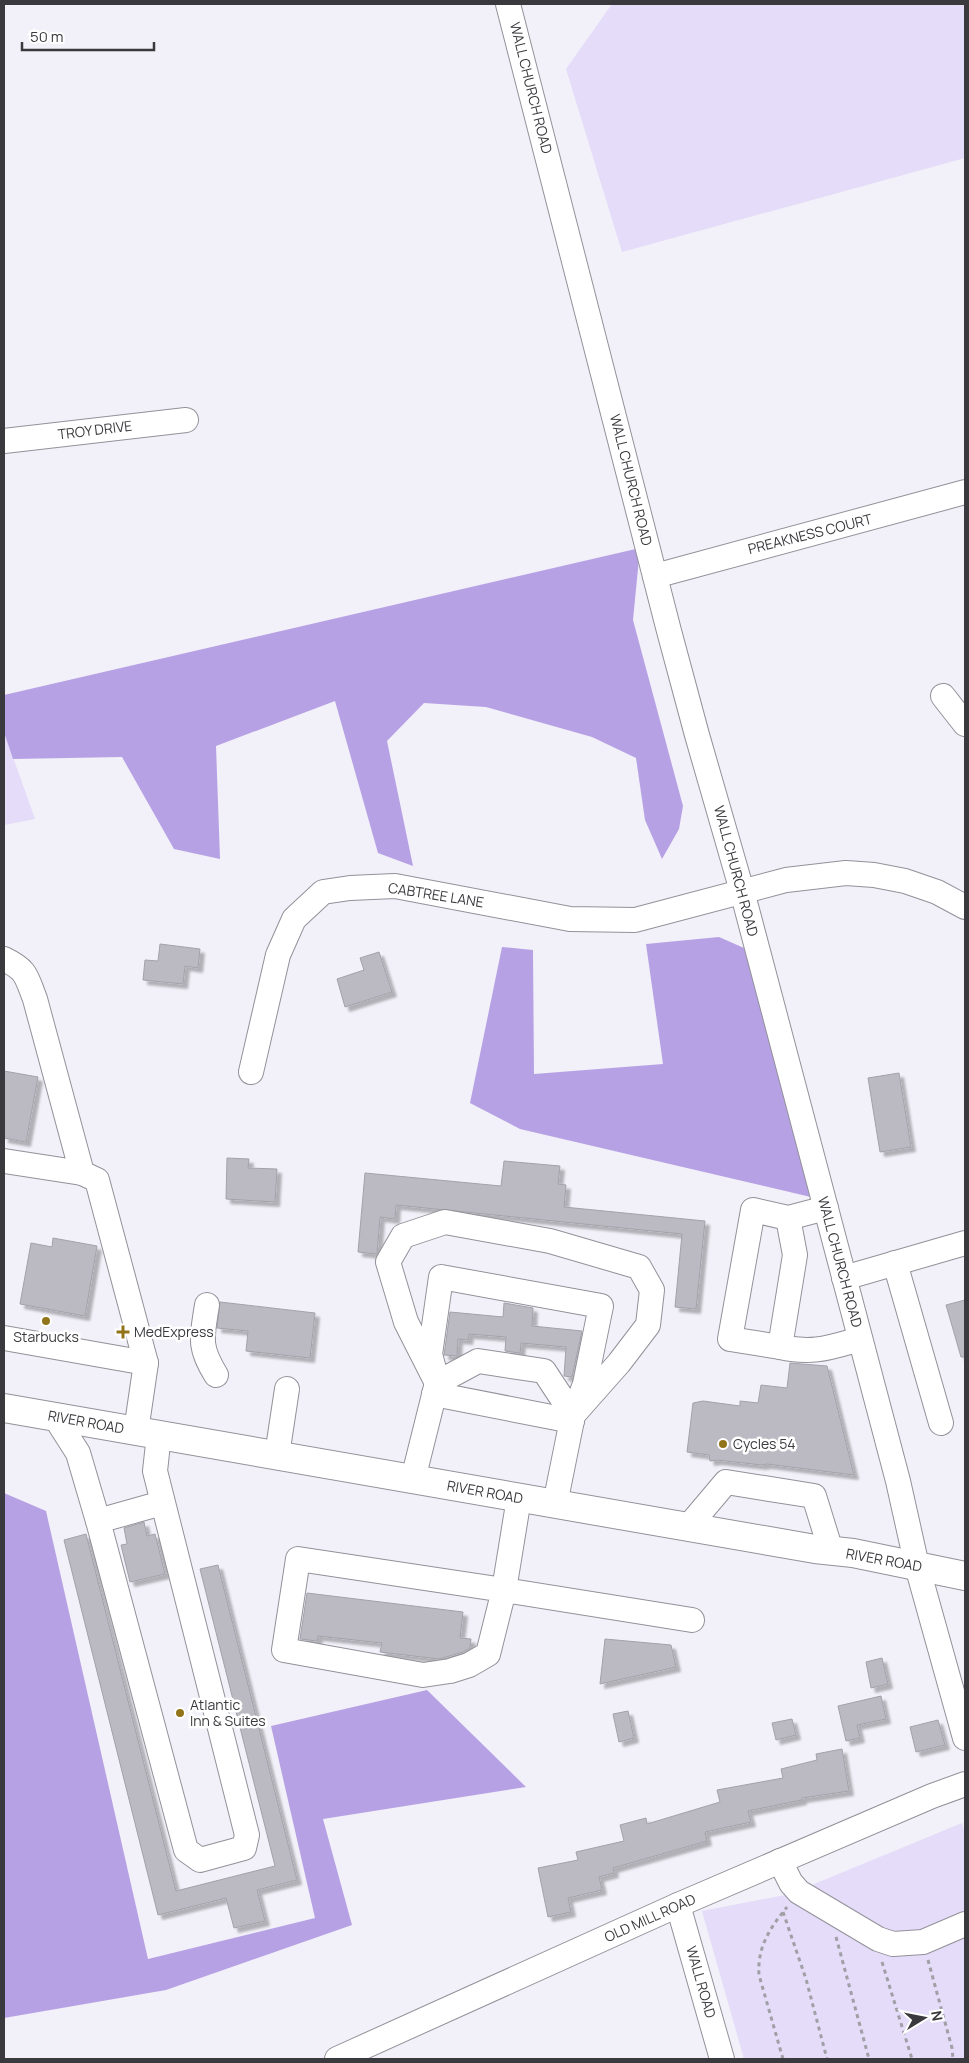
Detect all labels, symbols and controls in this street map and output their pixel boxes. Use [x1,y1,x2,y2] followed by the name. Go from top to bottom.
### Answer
[22,20,155,52] scale bar
[506,20,557,156] street label: WALL CHURCH ROAD
[30,26,64,47] text: 50 m
[606,412,657,548] street label: WALL CHURCH ROAD
[57,416,133,443] street label: TROY DRIVE
[746,509,874,558] street label: PREAKNESS COURT
[710,803,763,938] street label: WALL CHURCH ROAD
[387,878,485,911] street label: CABTREE LANE
[814,1194,867,1329] street label: WALL CHURCH ROAD
[40,1315,52,1327] marker: Starbucks
[134,1322,214,1341] place label: MedExpress
[116,1325,130,1339] marker: MedExpress
[13,1327,79,1346] place label: Starbucks
[46,1405,126,1438] street label: RIVER ROAD
[733,1434,796,1453] place label: Cycles 54
[717,1438,729,1450] marker: Cycles 54
[445,1475,525,1508] street label: RIVER ROAD
[844,1543,924,1576] street label: RIVER ROAD
[190,1695,266,1730] place label: Atlantic Inn & Suites
[174,1707,186,1719] marker: Atlantic Inn & Suites
[601,1889,698,1946] street label: OLD MILL ROAD
[682,1944,721,2020] street label: WALL ROAD
[899,1993,949,2043] north arrow
[927,2009,948,2022] text: N

